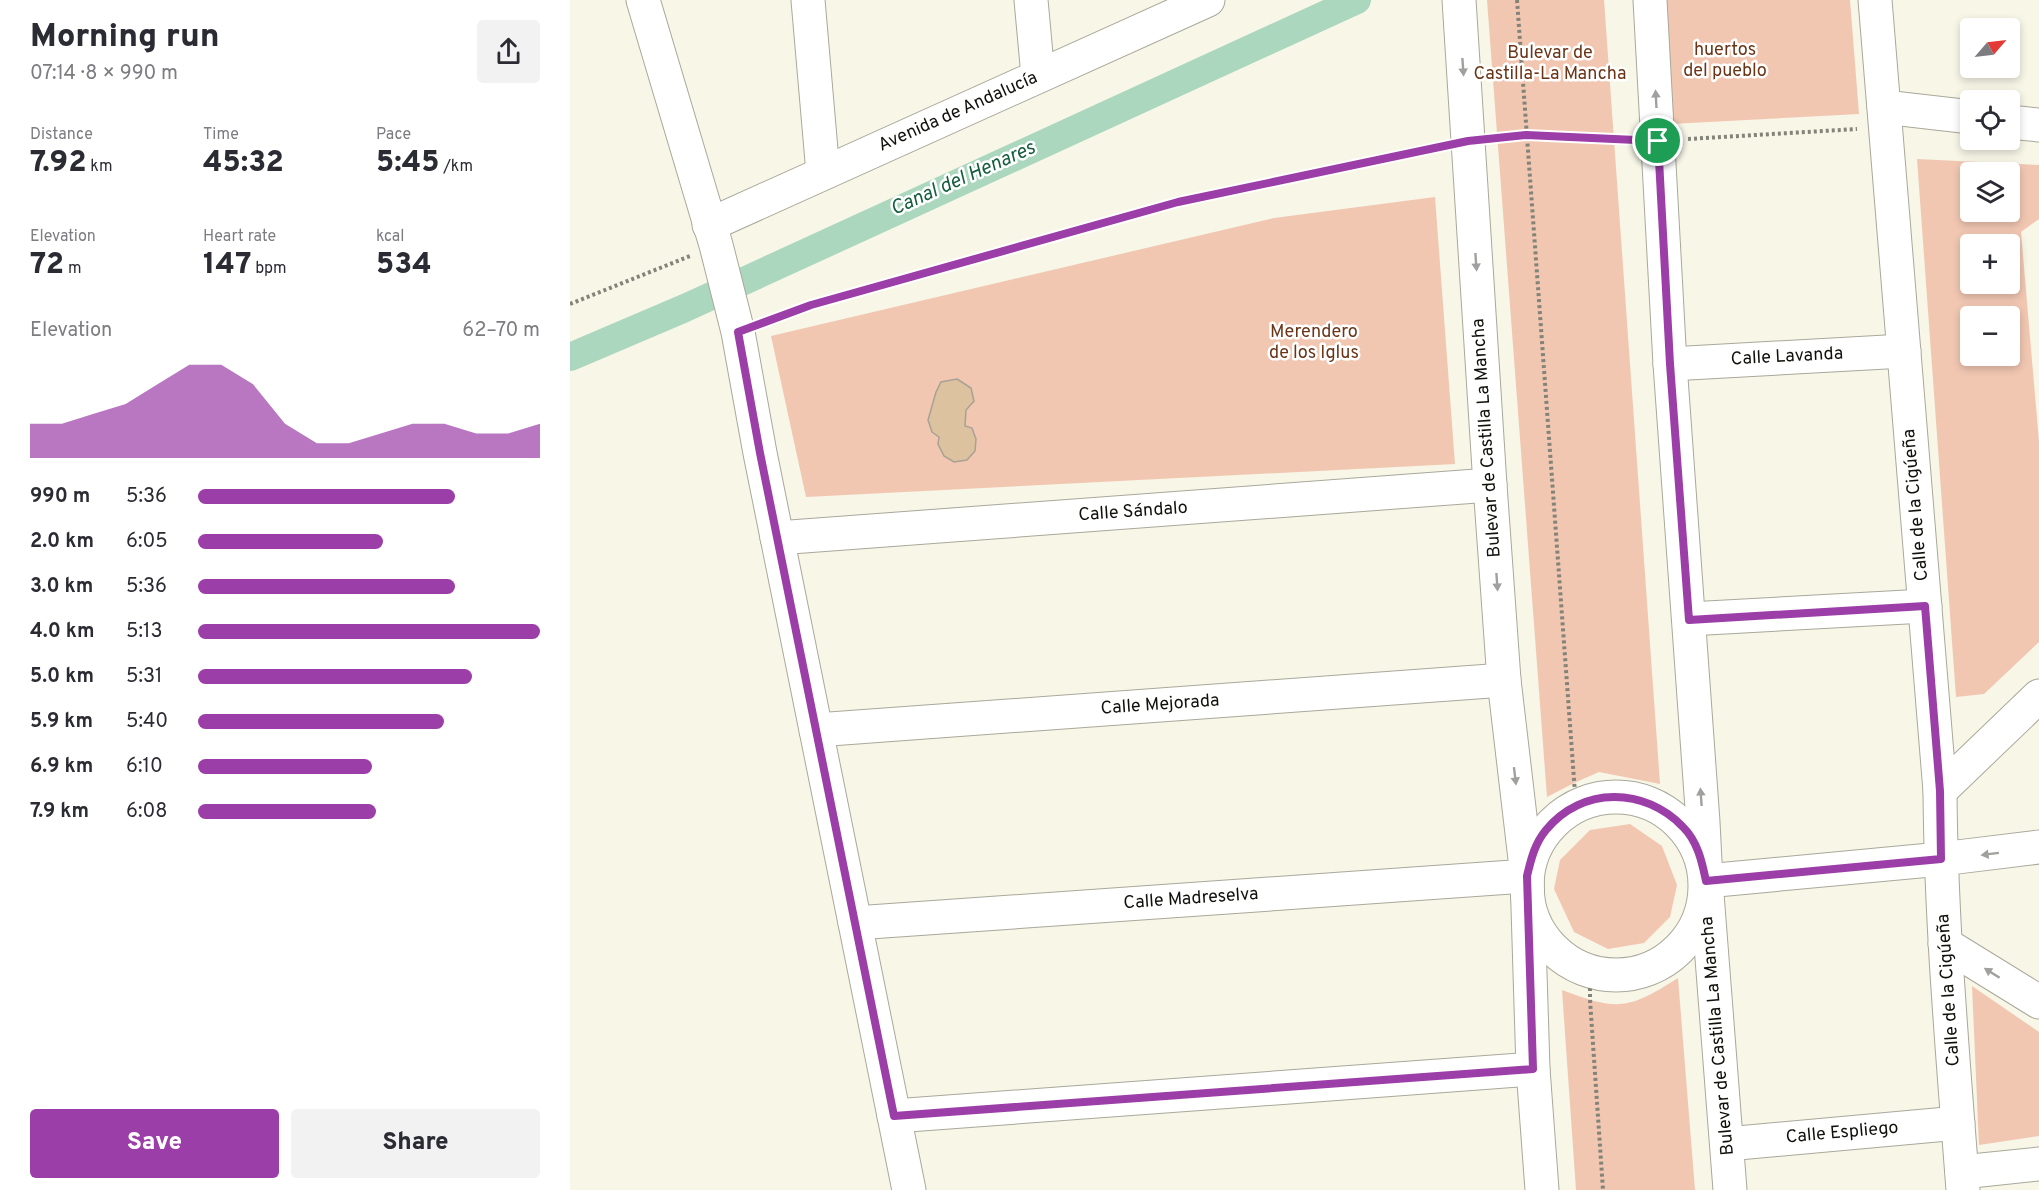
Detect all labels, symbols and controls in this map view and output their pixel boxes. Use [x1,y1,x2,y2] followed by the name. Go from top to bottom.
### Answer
[30,17,220,59] text: Morning run
[1960,18,2020,78] north arrow
[1960,18,2020,366] map controls
[477,20,540,83] button: share
[1683,39,1767,83] park label: huertos del pueblo
[1474,42,1626,86] park label: Bulevar de Castilla-La Mancha
[1459,58,1468,77] one-way arrow
[30,61,178,87] text: 07:14 · 8 × 990 m
[875,66,1041,158] street label: Avenida de Andalucía
[1651,90,1660,109] one-way arrow
[1960,90,2020,150] button: locate
[1632,115,1683,166] pin
[1641,124,1674,157] icon: arrive
[30,125,93,145] text: Distance
[203,125,239,145] text: Time
[376,125,411,145] text: Pace
[887,135,1040,223] water label: Canal del Henares
[30,145,87,182] text: 7.92
[203,145,284,182] text: 45:32
[376,145,439,182] text: 5:45
[87,157,112,177] text: km
[439,157,473,177] text: /km
[1960,162,2020,222] button: layers
[30,227,96,247] text: Elevation
[203,227,276,247] text: Heart rate
[376,227,404,247] text: kcal
[1960,234,2020,294] button: +
[30,247,64,284] text: 72
[203,247,251,284] text: 147
[376,247,432,284] text: 534
[1471,252,1480,271] one-way arrow
[64,259,81,279] text: m
[251,259,287,279] text: bpm
[1960,306,2020,366] button: −
[30,318,112,344] text: Elevation
[462,318,540,344] text: 62–70 m
[1467,318,1507,558] street label: Bulevar de Castilla La Mancha
[1269,321,1359,365] park label: Merendero de los Iglus
[1730,343,1844,371] street label: Calle Lavanda
[1898,428,1934,582] street label: Calle de la Cigúeña
[30,484,90,510] text: 990 m
[126,484,167,510] text: 5:36
[1078,497,1188,527] street label: Calle Sándalo
[30,529,94,555] text: 2.0 km
[126,529,168,555] text: 6:05
[1492,573,1502,592] one-way arrow
[30,574,93,600] text: 3.0 km
[126,574,167,600] text: 5:36
[30,619,95,645] text: 4.0 km
[126,619,162,645] text: 5:13
[30,664,94,690] text: 5.0 km
[126,664,162,690] text: 5:31
[1100,689,1220,721] street label: Calle Mejorada
[30,709,93,735] text: 5.9 km
[126,709,168,735] text: 5:40
[30,754,93,780] text: 6.9 km
[126,754,163,780] text: 6:10
[1511,767,1520,786] one-way arrow
[1697,787,1706,806] one-way arrow
[30,799,89,825] text: 7.9 km
[126,799,168,825] text: 6:08
[1980,849,1999,858] one-way arrow
[1123,883,1259,915] street label: Calle Madreselva
[1932,913,1966,1067] street label: Calle de la Cigúeña
[1696,916,1740,1156] street label: Bulevar de Castilla La Mancha
[1984,967,2000,978] one-way arrow
[30,1109,279,1178] button: Save
[291,1109,540,1178] button: Share
[1785,1117,1899,1149] street label: Calle Espliego

